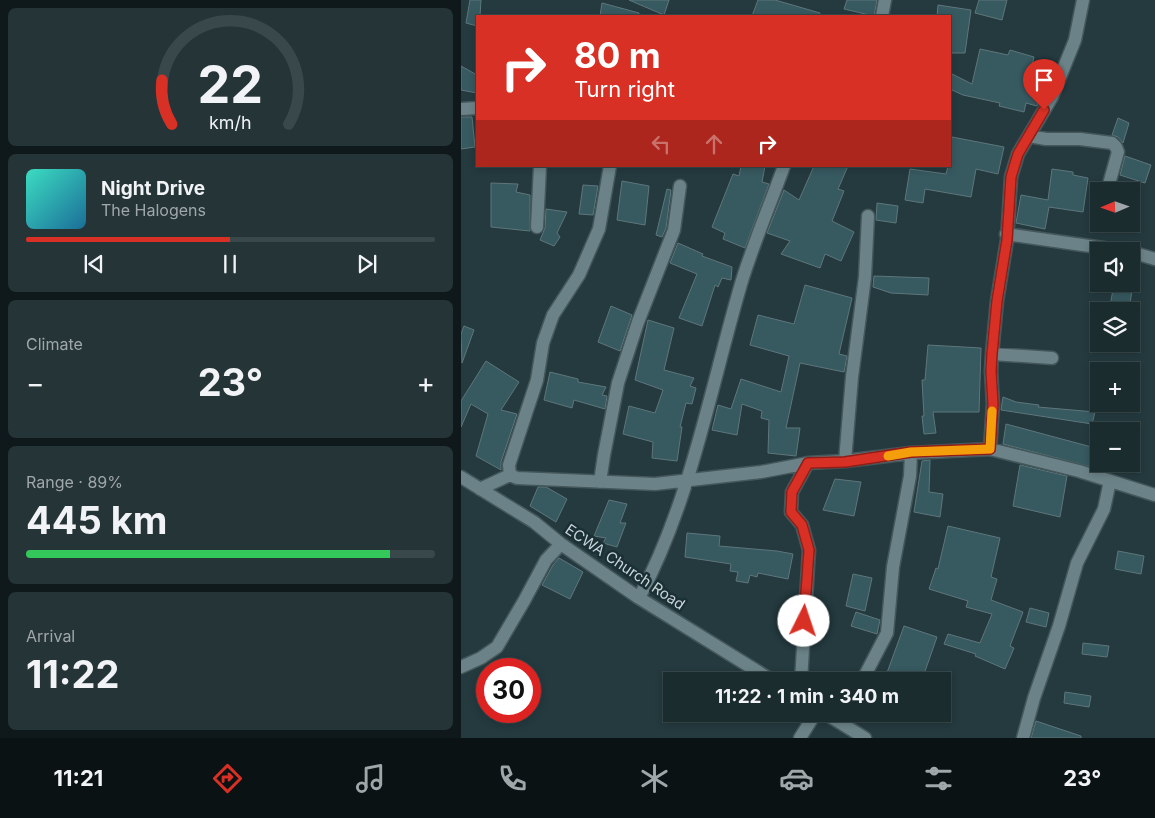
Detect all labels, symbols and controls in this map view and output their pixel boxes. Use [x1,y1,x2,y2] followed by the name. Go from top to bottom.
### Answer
[574,34,661,76] text: 80 m
[491,35,556,100] icon: right
[198,53,263,116] text: 22
[1023,59,1065,110] pin
[1030,66,1058,94] icon: arrive
[574,76,675,102] text: Turn right
[209,112,252,133] text: km/h
[647,130,675,158] icon: left
[700,130,728,158] icon: ahead
[753,130,781,158] icon: right
[101,177,205,200] text: Night Drive
[1090,182,1140,232] north arrow
[1090,182,1140,472] map controls
[101,200,206,220] text: The Halogens
[1090,242,1140,292] button: sound
[80,250,108,278] icon: previous
[216,250,244,278] icon: pause
[353,250,381,278] icon: next
[1090,302,1140,352] button: layers
[26,334,83,354] text: Climate
[198,359,263,405] text: 23°
[1090,362,1140,412] button: +
[26,366,45,400] text: −
[416,366,435,400] text: +
[1090,422,1140,472] button: −
[26,472,123,492] text: Range · 89%
[26,497,167,543] text: 445 km
[562,519,689,614] street label: ECWA Church Road
[777,594,829,646] position arrow
[26,626,75,646] text: Arrival
[26,651,119,697] text: 11:22
[476,658,541,723] speed limit sign: 30
[715,685,899,708] text: 11:22 · 1 min · 340 m
[210,761,245,796] icon: directions
[353,761,388,796] icon: music
[495,761,530,796] icon: phone
[637,761,672,796] icon: climate
[779,761,814,796] icon: car
[921,761,956,796] icon: filters
[54,765,103,791] text: 11:21
[1063,765,1101,791] text: 23°

